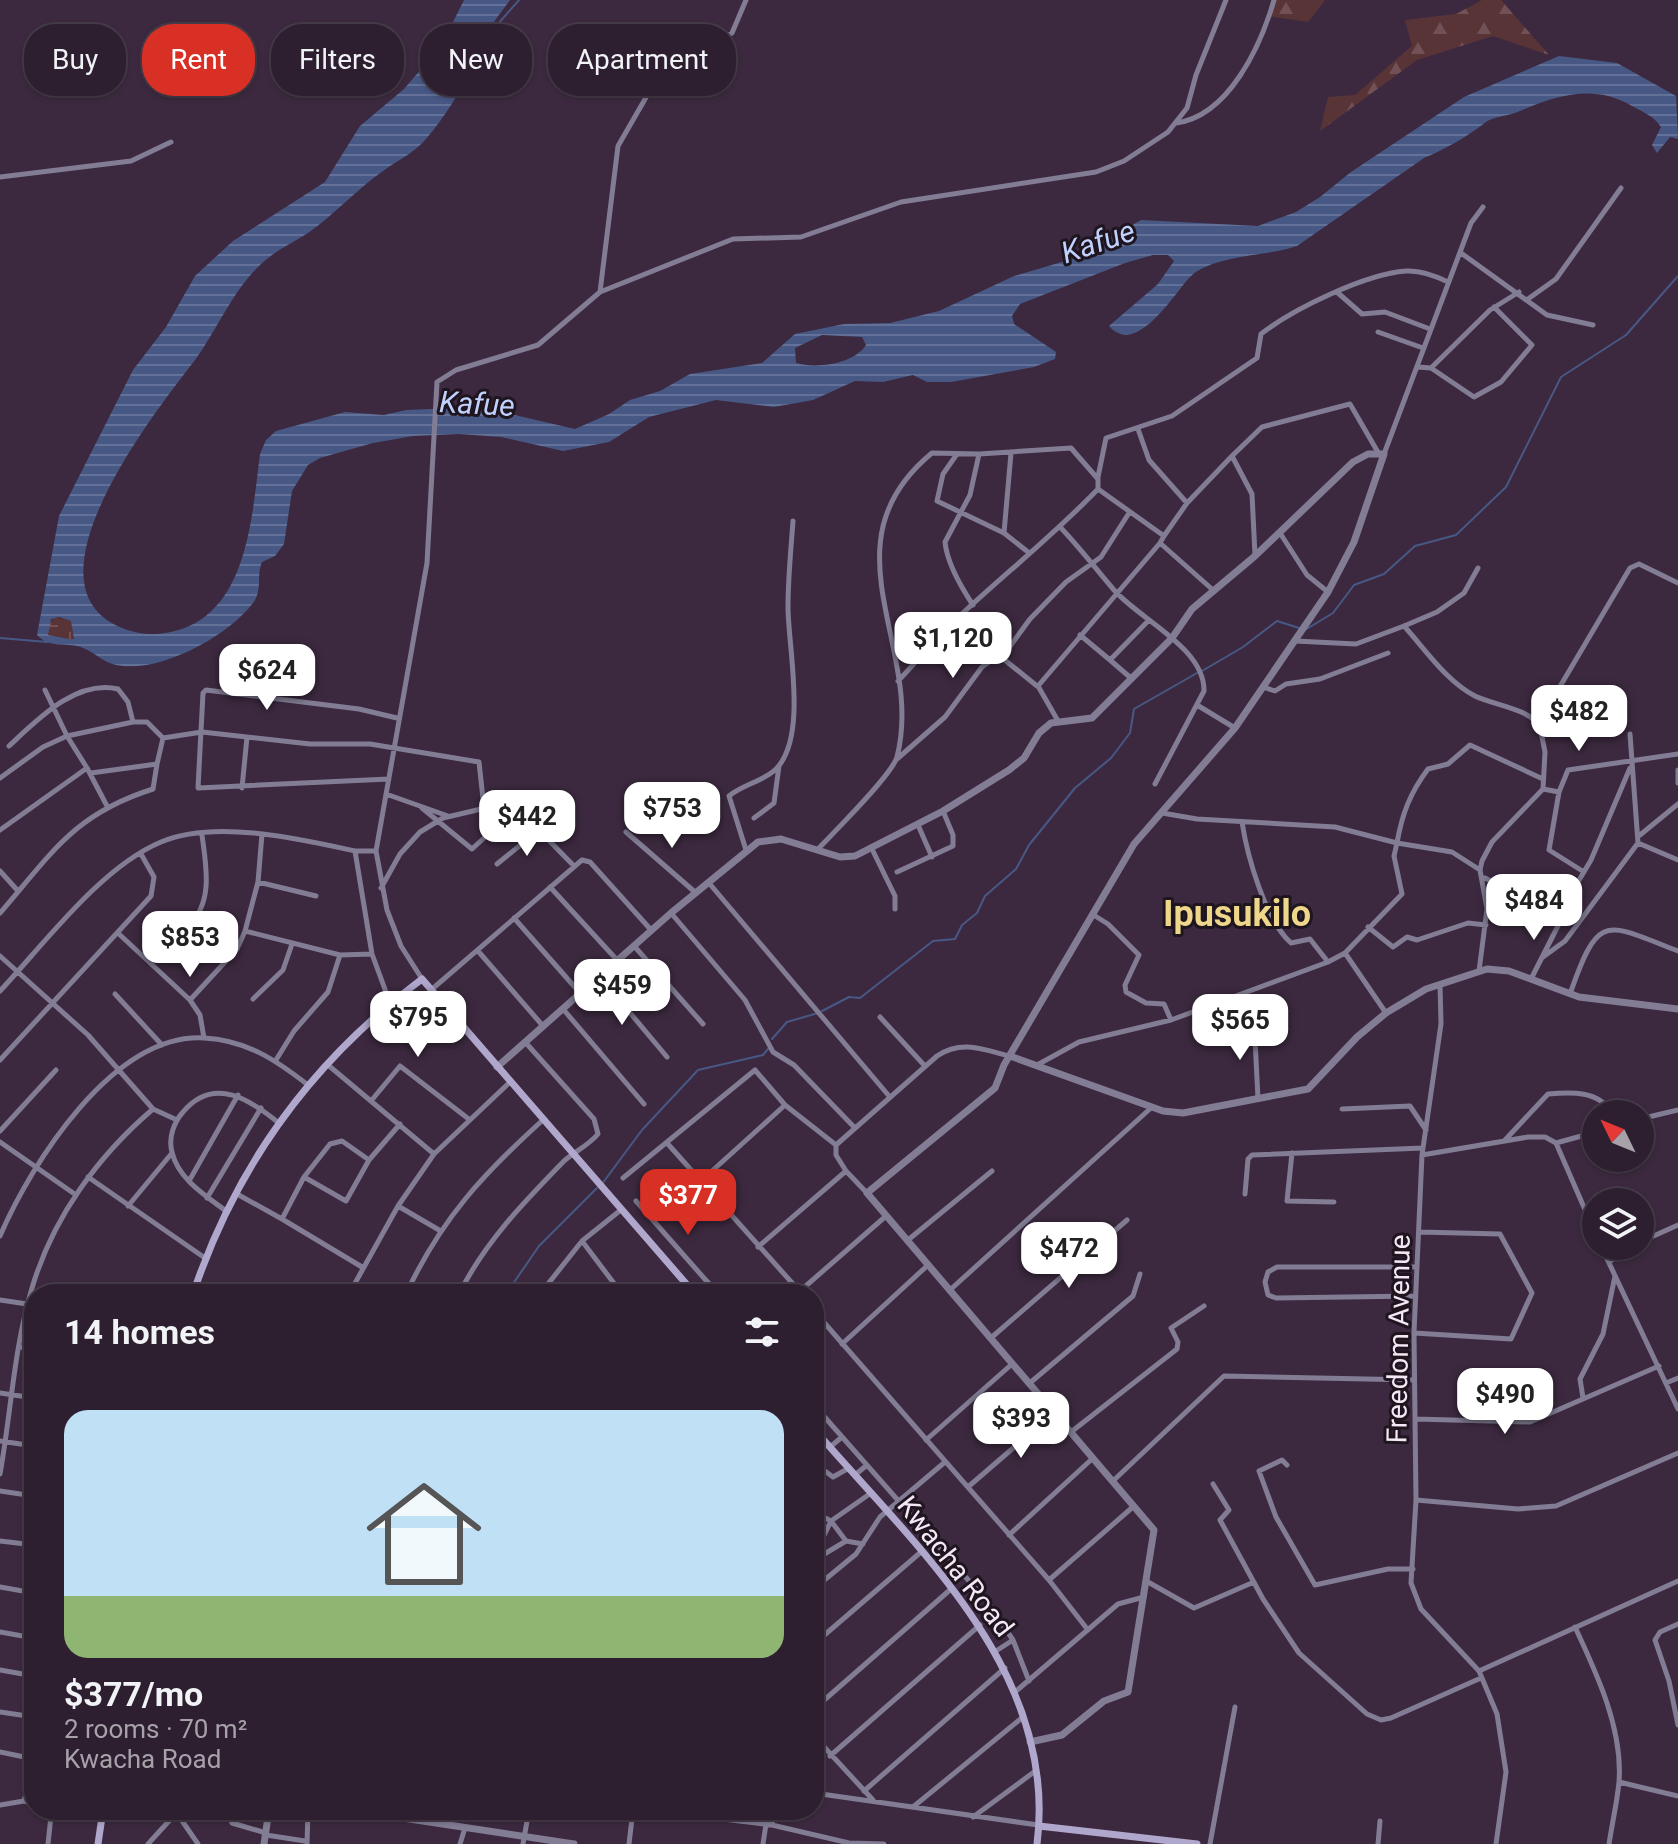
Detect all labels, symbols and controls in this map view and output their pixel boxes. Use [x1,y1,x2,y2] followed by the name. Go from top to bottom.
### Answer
[24,24,126,96] chip: Buy
[142,24,255,96] chip: Rent
[271,24,404,96] chip: Filters
[420,24,532,96] chip: New
[548,24,736,96] chip: Apartment
[1056,213,1139,270] water label: Kafue
[438,384,516,423] water label: Kafue
[888,612,1018,680] pin: $1,120
[913,623,993,653] text: $1,120
[220,644,314,712] pin: $624
[237,655,297,685] text: $624
[1532,685,1626,753] pin: $482
[1549,696,1609,726] text: $482
[625,782,719,850] pin: $753
[480,790,574,858] pin: $442
[642,793,702,823] text: $753
[497,801,557,831] text: $442
[1487,874,1581,942] pin: $484
[1504,885,1564,915] text: $484
[1163,893,1311,935] district label: Ipusukilo
[143,911,237,979] pin: $853
[160,922,220,952] text: $853
[575,959,669,1027] pin: $459
[592,970,652,1000] text: $459
[371,991,465,1059] pin: $795
[1193,994,1287,1062] pin: $565
[388,1002,448,1032] text: $795
[1210,1005,1270,1035] text: $565
[1582,1100,1654,1172] north arrow
[1582,1100,1654,1260] map controls
[641,1169,735,1237] pin: $377
[658,1180,718,1210] text: $377
[1582,1188,1654,1260] button: layers
[1022,1222,1116,1290] pin: $472
[1039,1233,1099,1263] text: $472
[1380,1234,1417,1444] street label: Freedom Avenue
[740,1310,784,1354] icon: filters
[64,1312,215,1352] text: 14 homes
[1458,1368,1552,1436] pin: $490
[1475,1379,1535,1409] text: $490
[974,1392,1068,1460] pin: $393
[991,1403,1051,1433] text: $393
[352,1462,496,1606] icon: home
[890,1489,1021,1643] street label: Kwacha Road
[64,1674,203,1714] text: $377/mo
[64,1714,247,1744] text: 2 rooms · 70 m²
[64,1744,221,1774] text: Kwacha Road

